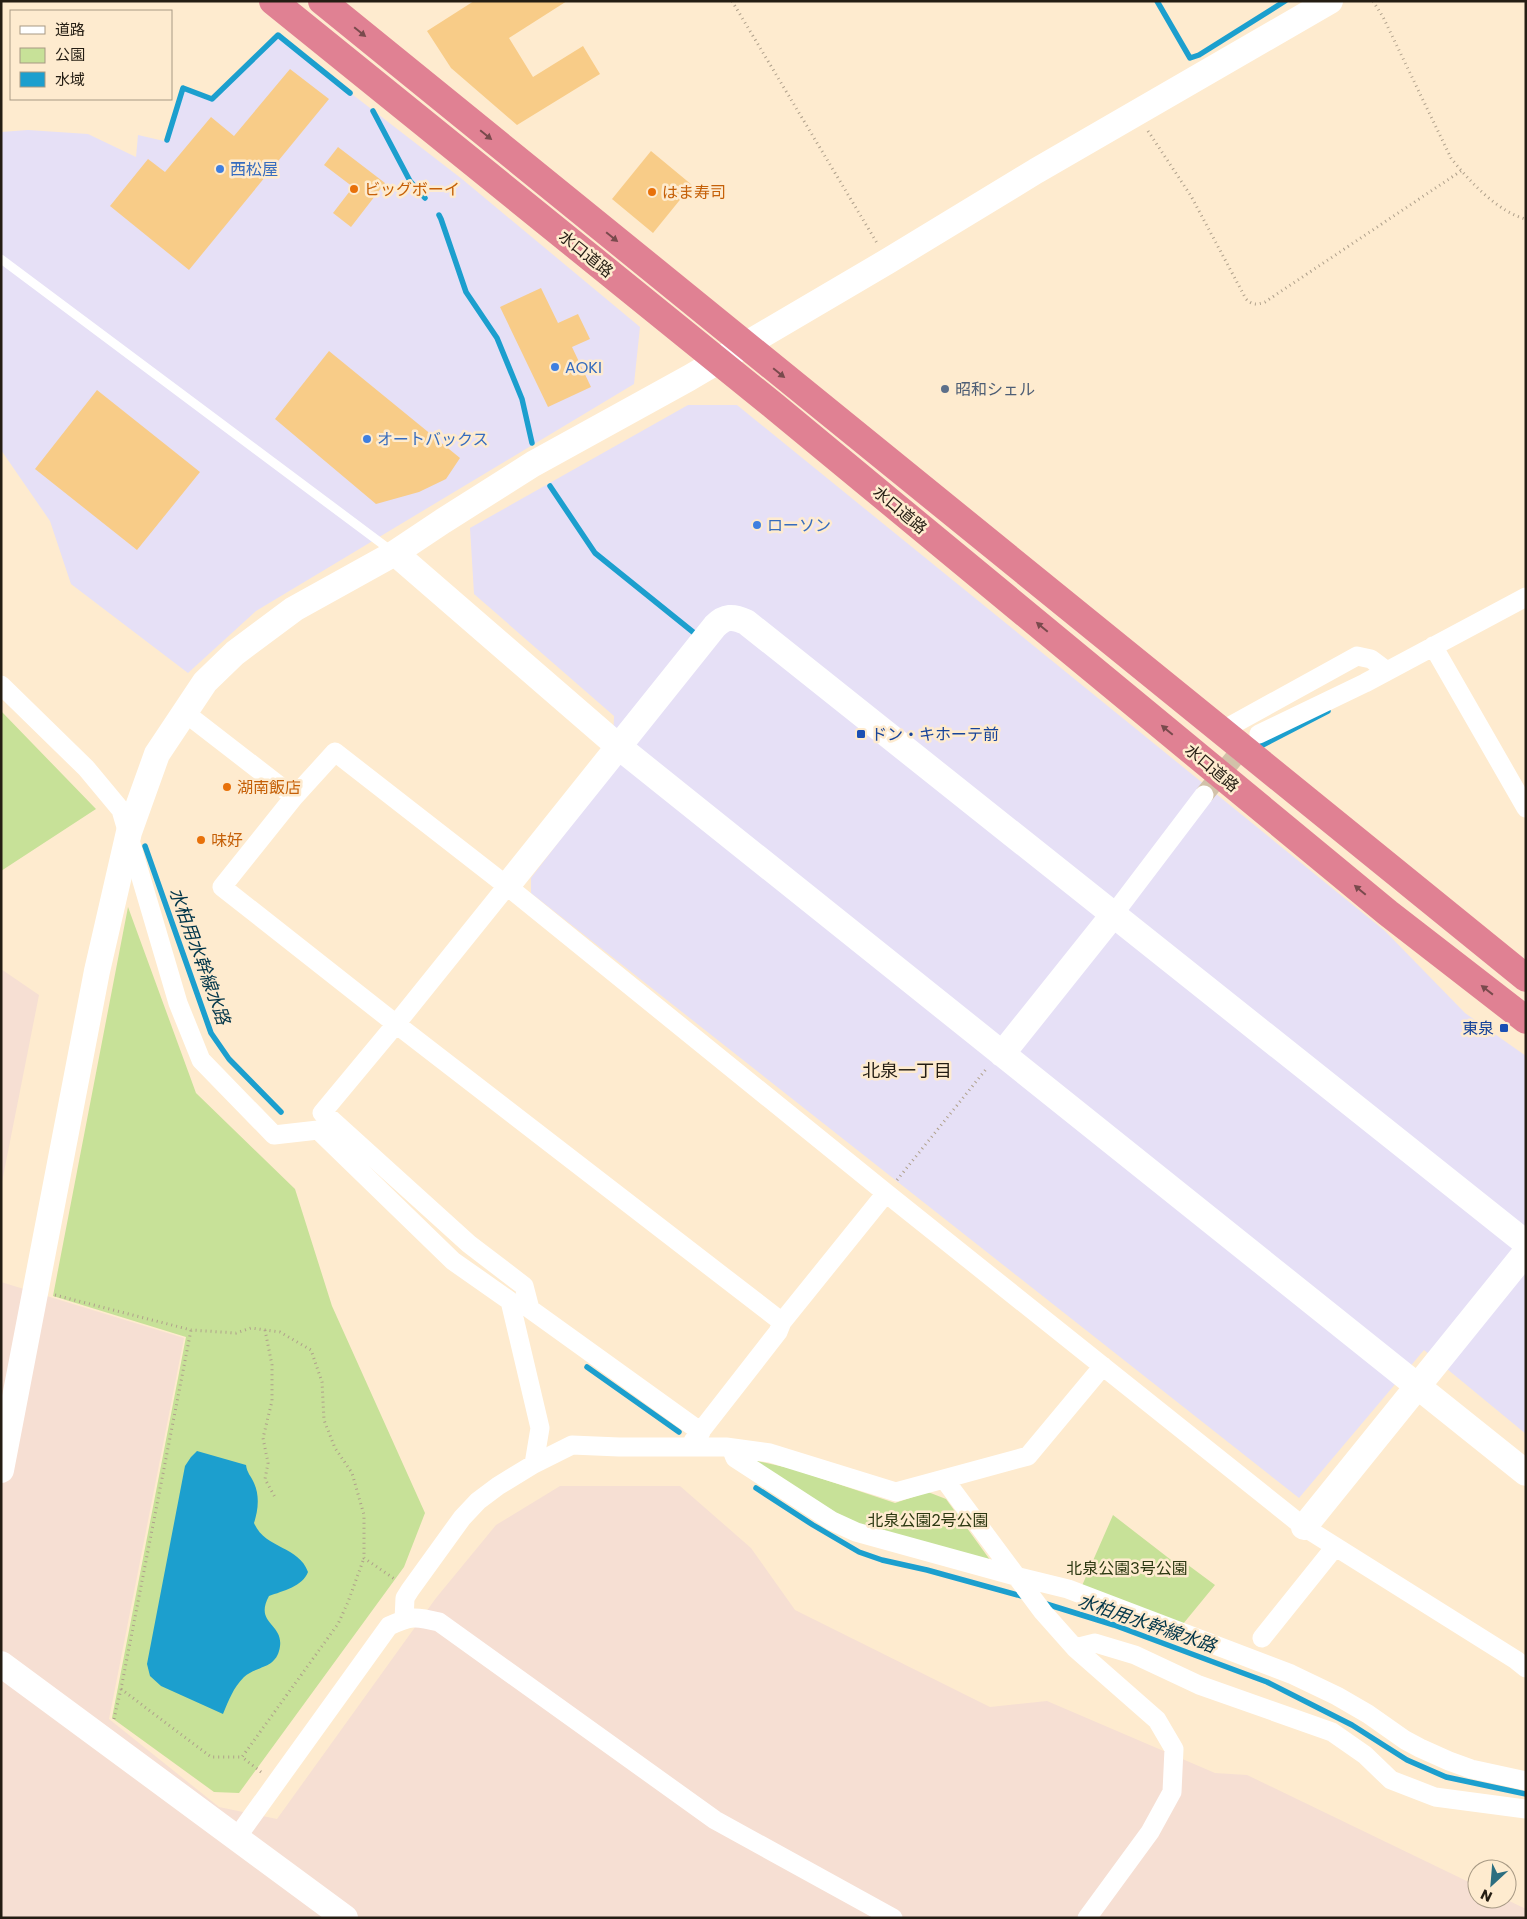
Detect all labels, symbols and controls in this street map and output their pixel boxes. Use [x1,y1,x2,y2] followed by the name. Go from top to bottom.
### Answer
[10,10,172,100] legend
[55,19,85,40] text: 道路
[353,27,366,38] one-way arrow
[55,44,85,65] text: 公園
[55,69,85,90] text: 水域
[479,129,492,140] one-way arrow
[230,158,278,181] place label: 西松屋
[214,163,226,175] marker: 西松屋
[364,178,460,201] place label: ビッグボーイ
[662,181,726,204] place label: はま寿司
[348,183,360,195] marker: ビッグボーイ
[646,186,658,198] marker: はま寿司
[554,225,618,283] street label: 水口道路
[605,232,618,243] one-way arrow
[565,356,602,379] place label: AOKI
[549,361,561,373] marker: AOKI
[772,367,785,378] one-way arrow
[955,378,1035,401] place label: 昭和シェル
[939,383,951,395] marker: 昭和シェル
[377,428,489,451] place label: オートバックス
[361,433,373,445] marker: オートバックス
[868,481,932,539] street label: 水口道路
[767,514,831,537] place label: ローソン
[751,519,763,531] marker: ローソン
[1036,621,1048,633] one-way arrow
[871,723,999,746] place label: ドン・キホーテ前
[1161,725,1174,736] one-way arrow
[855,728,867,740] marker: ドン・キホーテ前
[1180,739,1244,797] street label: 水口道路
[237,776,301,799] place label: 湖南飯店
[221,781,233,793] marker: 湖南飯店
[211,829,243,852] place label: 味好
[195,834,207,846] marker: 味好
[164,884,237,1030] water label: 水柏用水幹線水路
[1353,884,1366,895] one-way arrow
[1481,985,1494,996] one-way arrow
[1462,1017,1494,1040] place label: 東泉
[1498,1022,1510,1034] marker: 東泉
[862,1058,952,1083] district label: 北泉一丁目
[867,1509,989,1532] park label: 北泉公園2号公園
[1066,1557,1188,1580] park label: 北泉公園3号公園
[1075,1588,1221,1659] water label: 水柏用水幹線水路
[1467,1859,1517,1909] north arrow
[1477,1884,1495,1907] text: N

